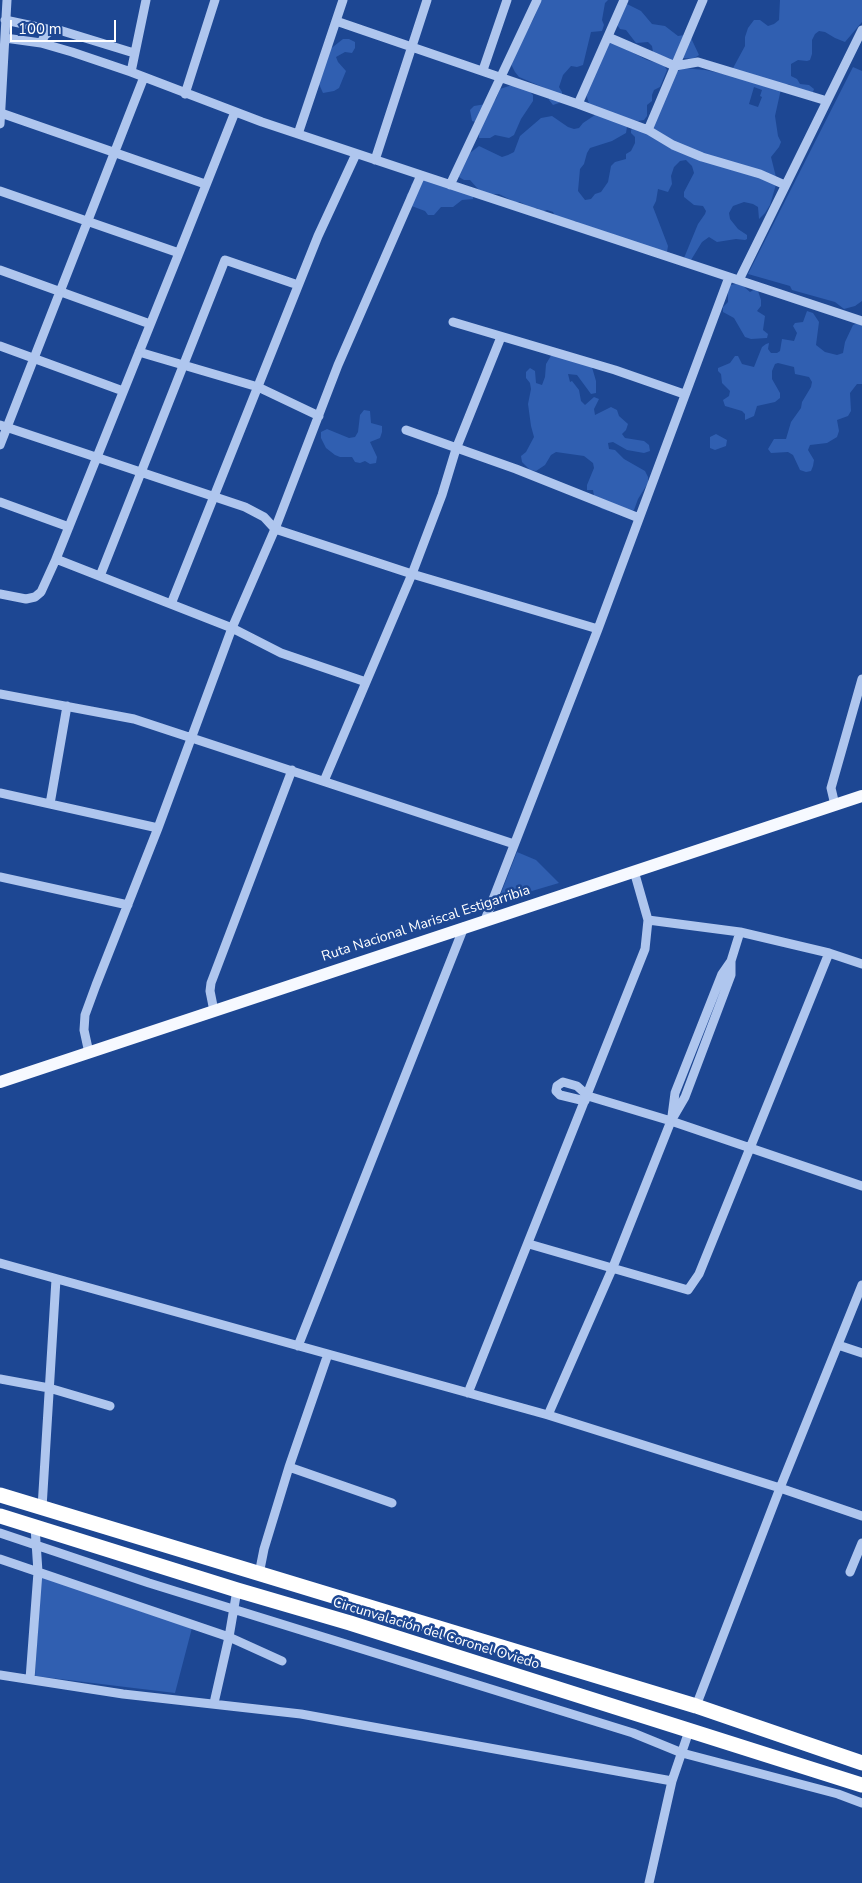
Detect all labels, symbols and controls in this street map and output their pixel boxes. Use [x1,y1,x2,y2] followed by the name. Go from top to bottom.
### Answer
[12,10,119,42] scale bar
[18,19,62,39] text: 100 m
[320,882,532,966] street label: Ruta Nacional Mariscal Estigarribia
[331,1594,541,1674] street label: Circunvalación del Coronel Oviedo

